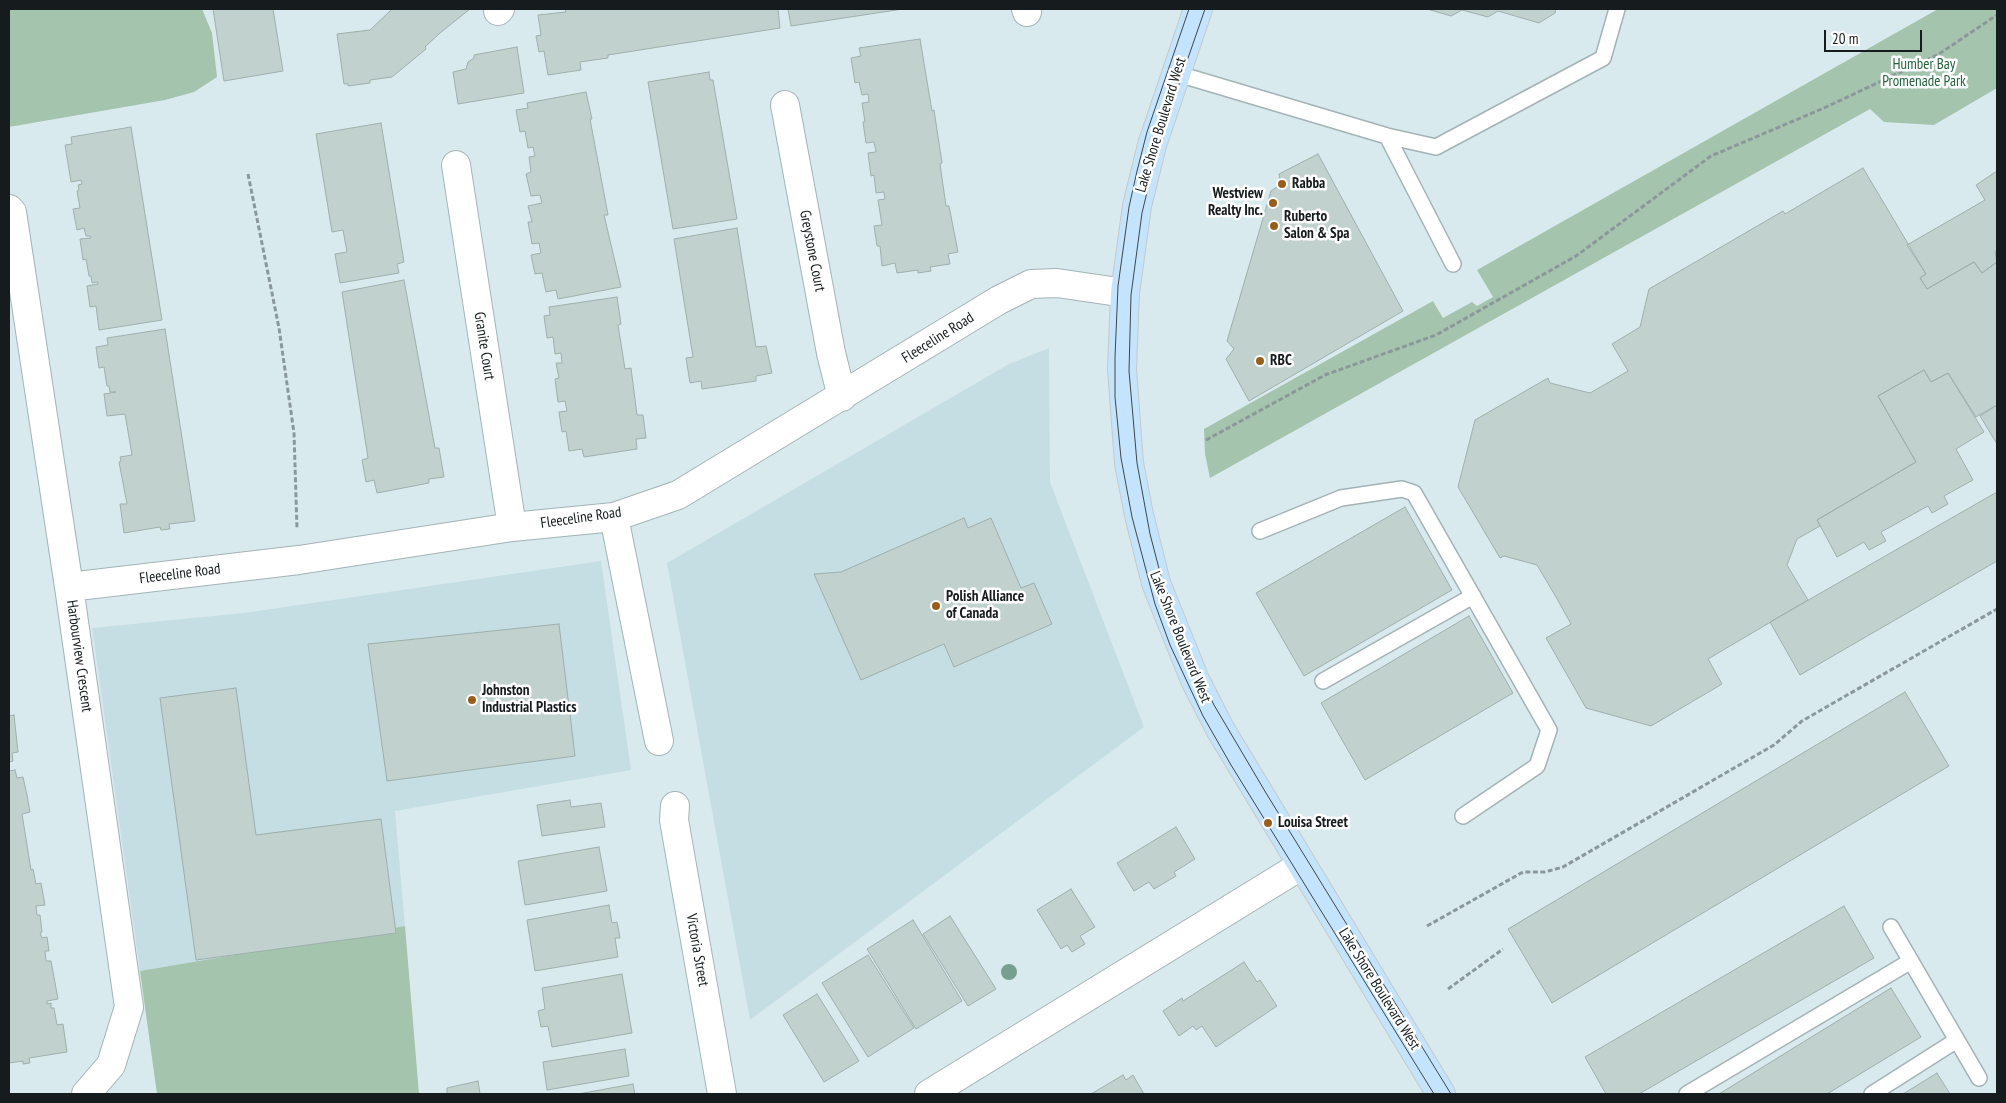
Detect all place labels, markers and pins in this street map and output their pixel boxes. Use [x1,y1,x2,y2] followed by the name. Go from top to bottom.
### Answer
[1292,175,1325,193] place label: Rabba
[1276,178,1288,190] marker: Rabba
[1208,185,1263,220] place label: Westview Realty Inc.
[1267,197,1279,209] marker: Westview Realty Inc.
[1284,208,1350,243] place label: Ruberto Salon & Spa
[1268,220,1280,232] marker: Ruberto Salon & Spa
[1270,352,1292,370] place label: RBC
[1254,355,1266,367] marker: RBC
[946,588,1024,623] place label: Polish Alliance of Canada
[930,600,942,612] marker: Polish Alliance of Canada
[482,682,576,717] place label: Johnston Industrial Plastics
[466,694,478,706] marker: Johnston Industrial Plastics
[1278,814,1348,832] place label: Louisa Street
[1262,817,1274,829] marker: Louisa Street

